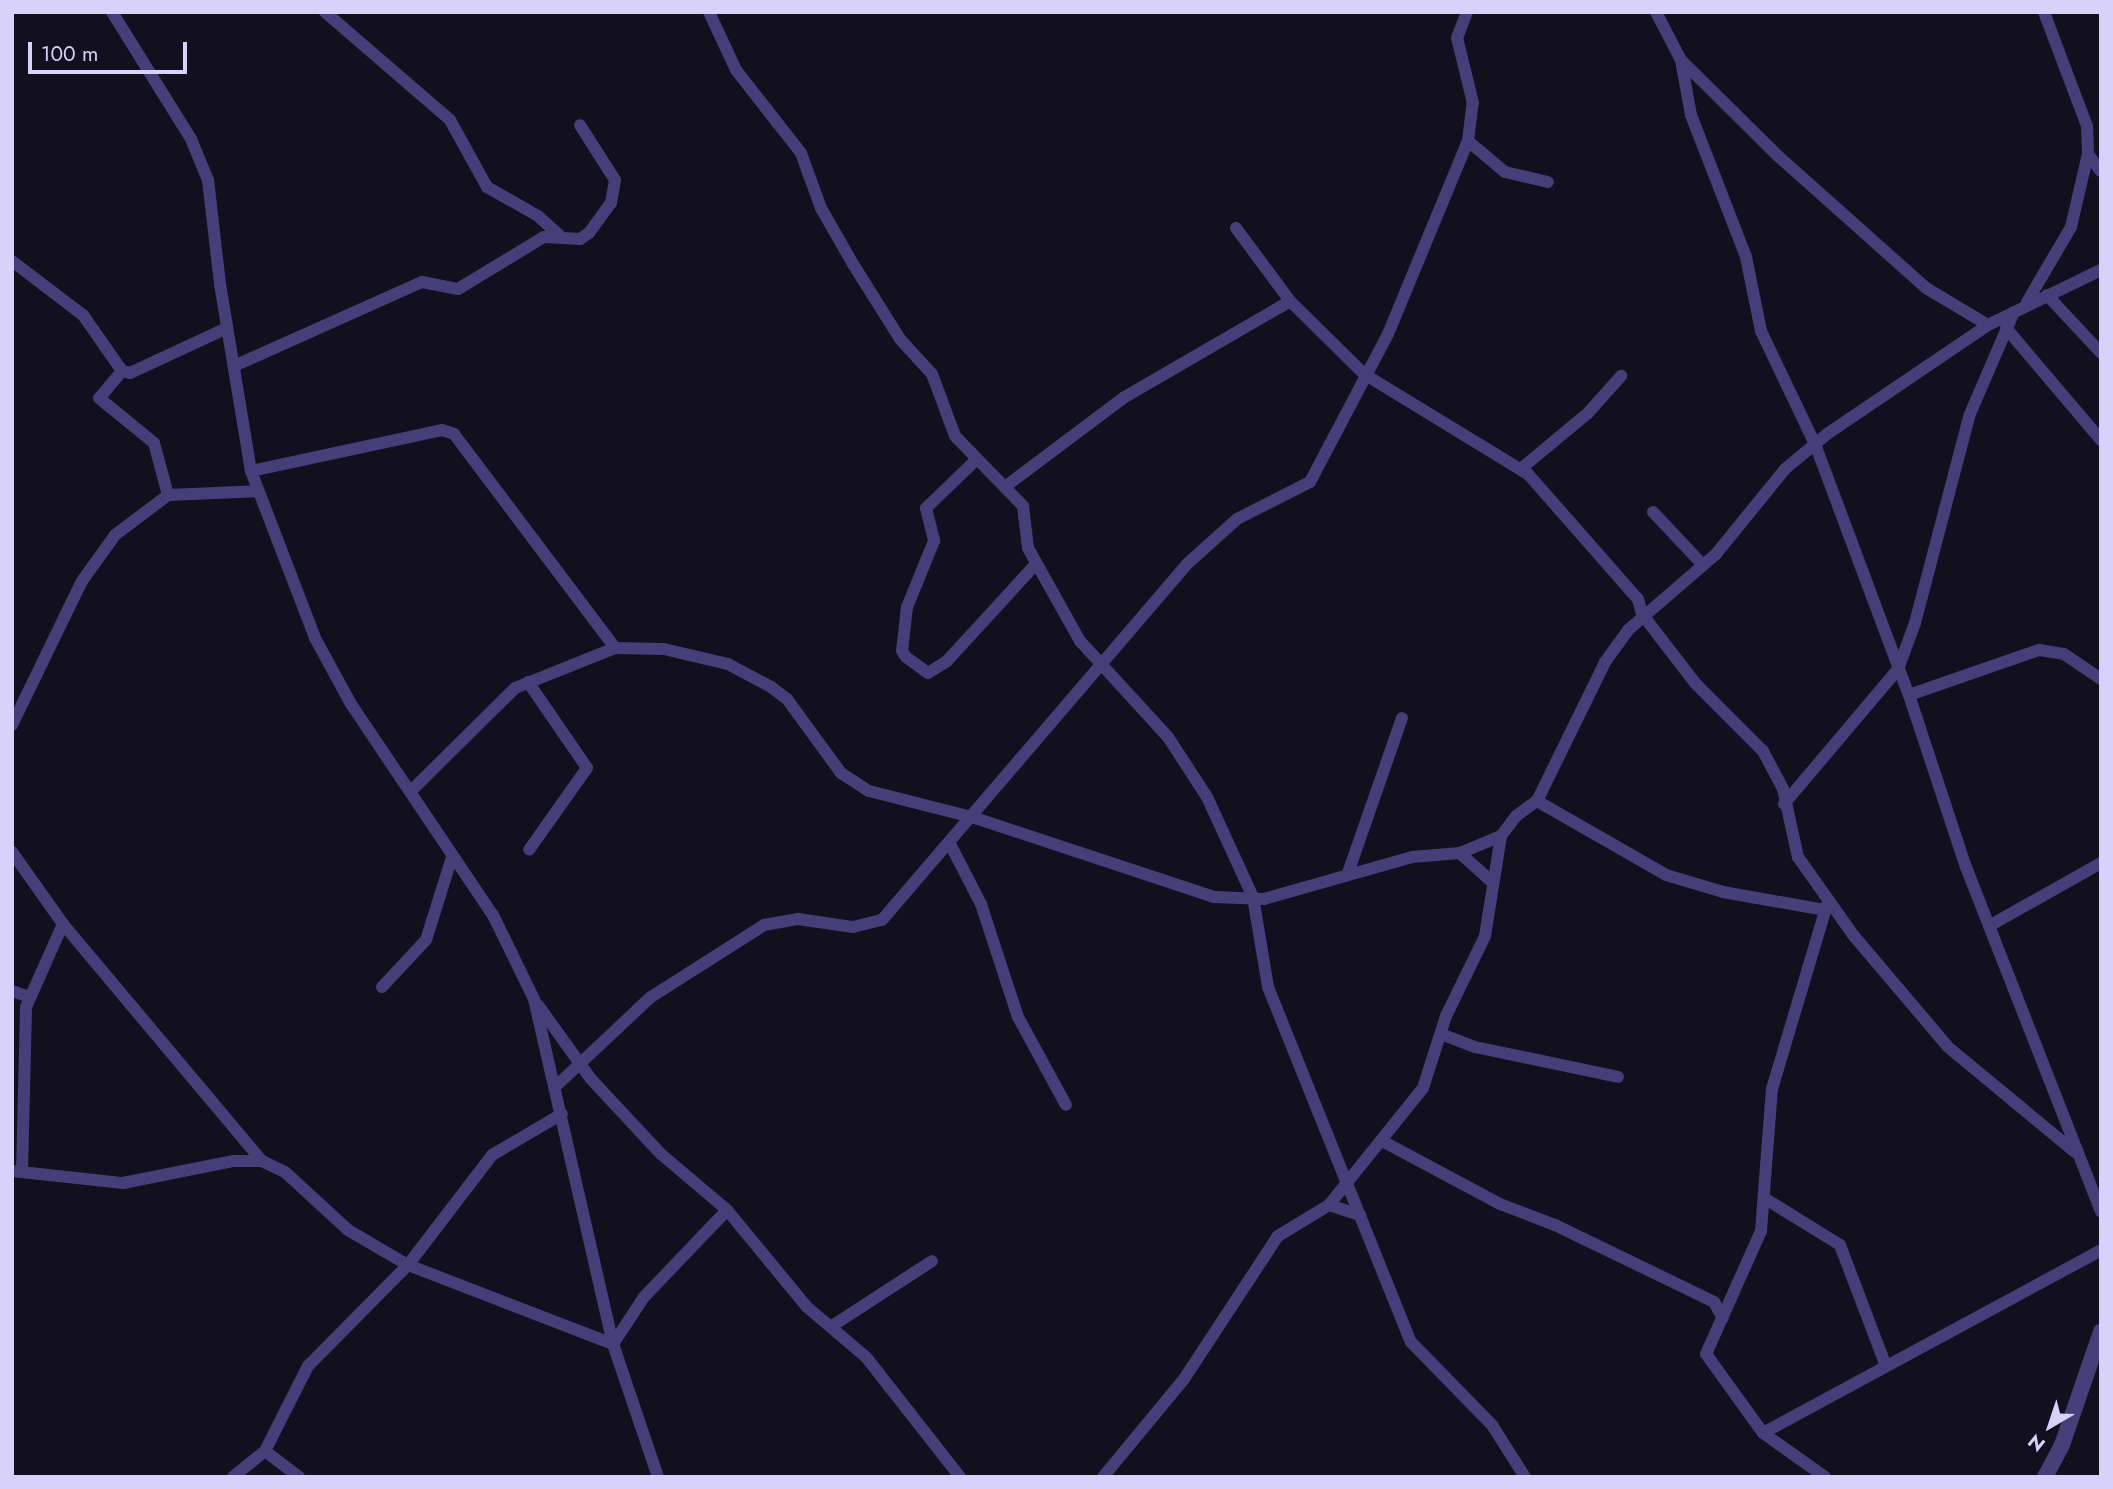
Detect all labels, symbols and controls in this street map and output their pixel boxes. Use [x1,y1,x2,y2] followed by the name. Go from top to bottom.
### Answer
[32,28,191,72] scale bar
[41,39,98,69] text: 100 m
[2015,1391,2085,1461] north arrow
[2022,1427,2051,1458] text: N

